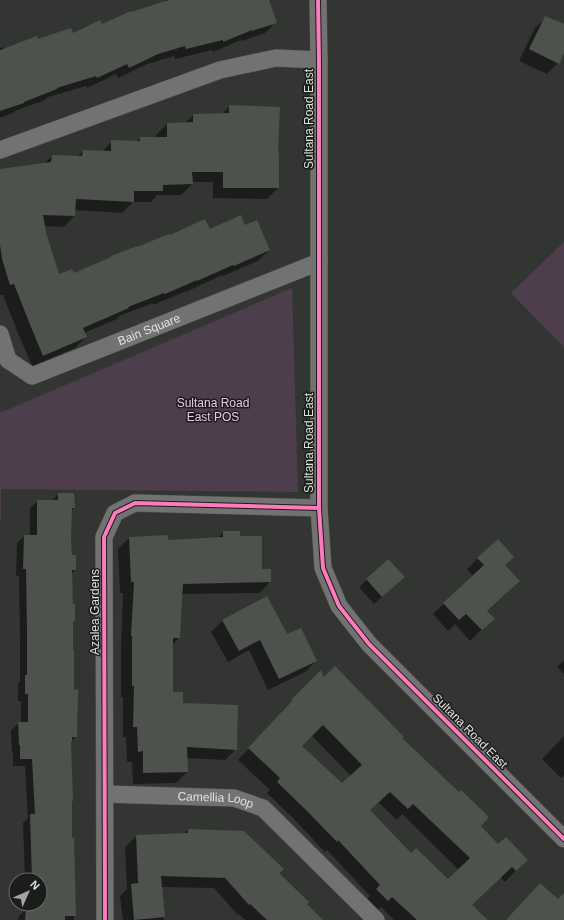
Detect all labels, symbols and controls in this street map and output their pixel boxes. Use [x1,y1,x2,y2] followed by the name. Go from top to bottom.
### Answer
[302,68,316,169] street label: Sultana Road East
[116,311,183,348] street label: Bain Square
[302,392,316,493] street label: Sultana Road East
[177,396,249,424] park label: Sultana Road East POS
[88,569,102,655] street label: Azalea Gardens
[430,691,511,772] street label: Sultana Road East
[177,789,256,811] street label: Camellia Loop
[8,872,48,912] north arrow
[28,878,42,892] text: N

